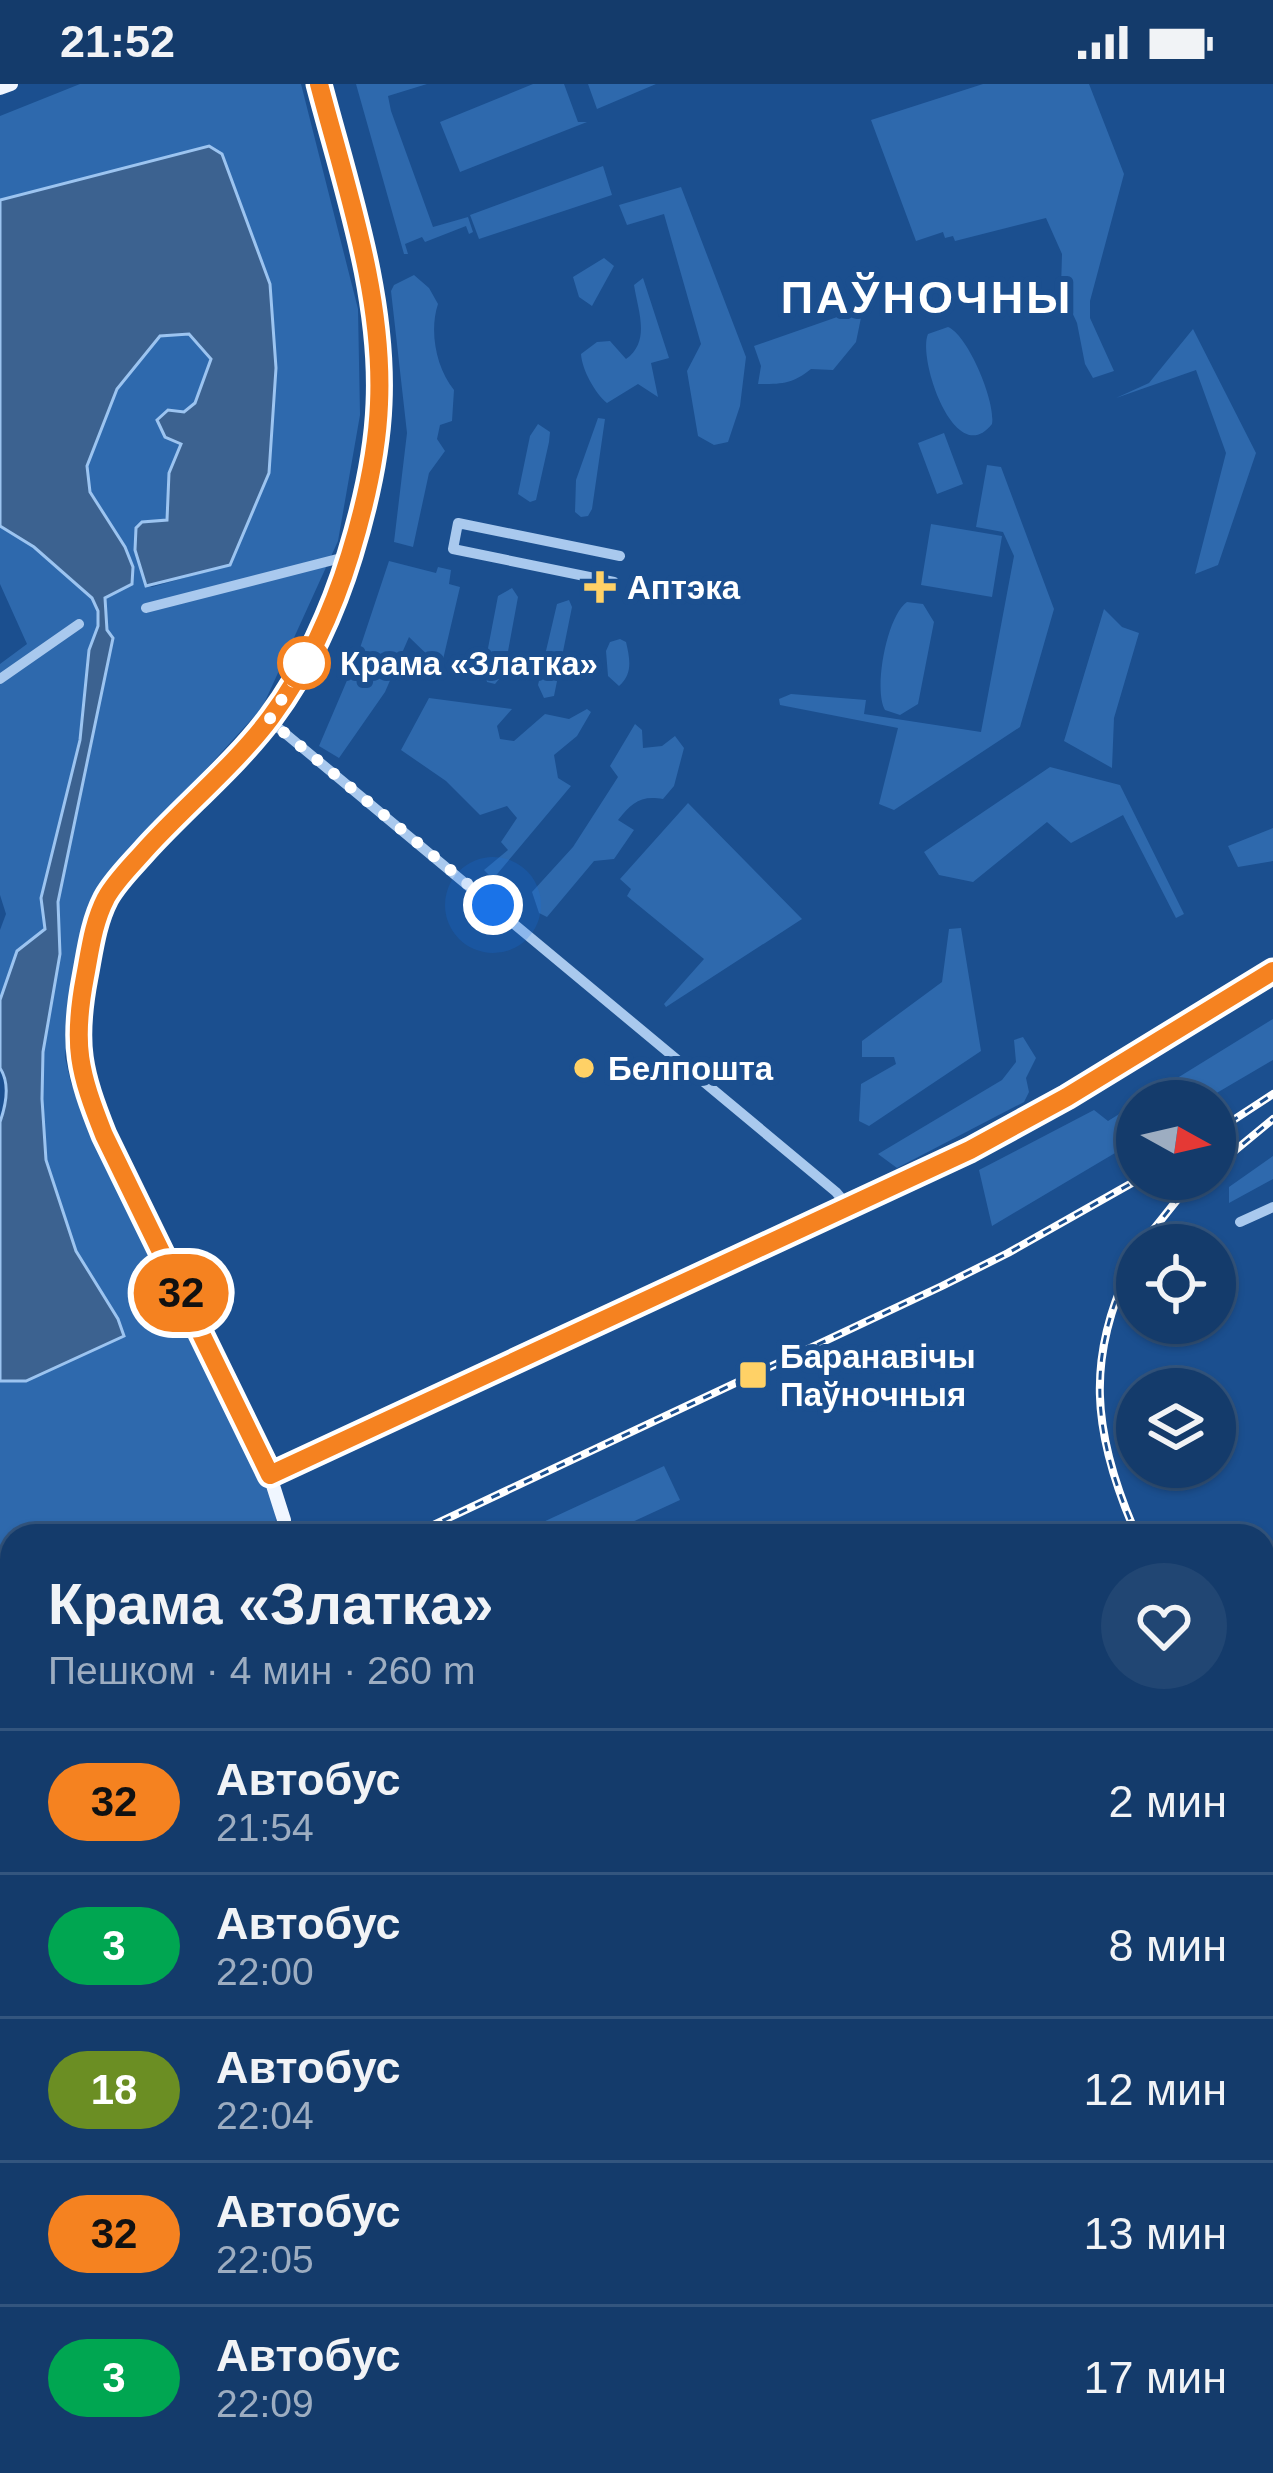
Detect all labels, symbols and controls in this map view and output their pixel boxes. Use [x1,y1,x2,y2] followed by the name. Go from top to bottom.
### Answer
[60,16,175,67] text: 21:52
[781,272,1073,323] district label: ПАЎНОЧНЫ
[627,569,741,606] place label: Аптэка
[584,571,616,603] marker: Аптэка
[279,638,329,688] marker: Крама «Златка»
[340,645,598,682] place label: Крама «Златка»
[463,875,523,935] your location
[608,1050,774,1087] place label: Белпошта
[571,1055,597,1081] marker: Белпошта
[1116,1080,1236,1200] north arrow
[1116,1080,1236,1488] map controls
[1116,1224,1236,1344] button: locate
[127,1254,235,1332] line badge: 32
[158,1269,204,1316] text: 32
[780,1338,976,1413] place label: Баранавічы Паўночныя
[737,1359,769,1391] marker: Баранавічы Паўночныя
[1116,1368,1236,1488] button: layers
[1101,1563,1227,1689] button: heart
[48,1572,493,1636] text: Крама «Златка»
[48,1649,475,1692] text: Пешком · 4 мин · 260 m
[216,1754,401,1805] text: Автобус
[1109,1776,1227,1827] text: 2 мин
[91,1778,137,1825] text: 32
[216,1806,314,1849] text: 21:54
[216,1898,401,1949] text: Автобус
[1109,1920,1227,1971] text: 8 мин
[102,1922,126,1969] text: 3
[216,1950,314,1993] text: 22:00
[216,2042,401,2093] text: Автобус
[1084,2064,1227,2115] text: 12 мин
[91,2066,137,2113] text: 18
[216,2094,314,2137] text: 22:04
[216,2186,401,2237] text: Автобус
[1084,2208,1227,2259] text: 13 мин
[91,2210,137,2257] text: 32
[216,2238,314,2281] text: 22:05
[216,2330,401,2381] text: Автобус
[1084,2352,1227,2403] text: 17 мин
[102,2354,126,2401] text: 3
[216,2382,314,2425] text: 22:09

